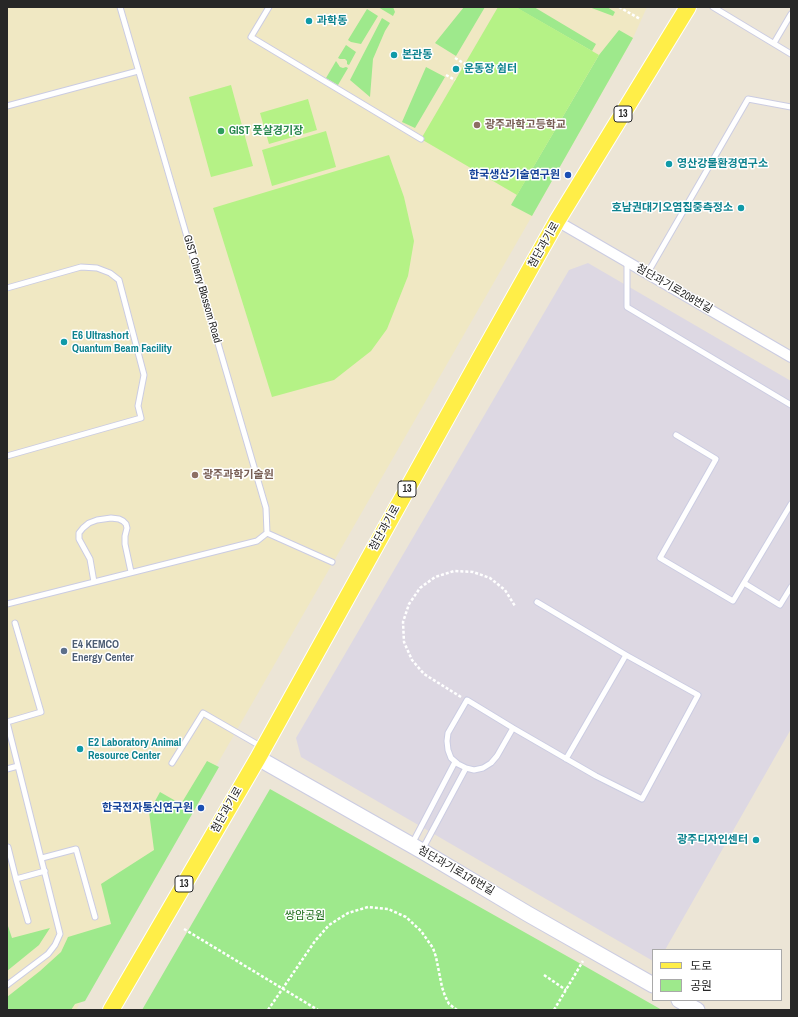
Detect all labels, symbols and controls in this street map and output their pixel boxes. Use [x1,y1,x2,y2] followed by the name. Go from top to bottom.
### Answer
[317,14,347,28] place label: 과학동
[304,16,314,26] marker: 과학동
[402,48,432,62] place label: 본관동
[389,50,399,60] marker: 본관동
[464,62,517,76] place label: 운동장 쉼터
[451,64,461,74] marker: 운동장 쉼터
[614,106,632,122] road number: 13
[485,118,566,132] place label: 광주과학고등학교
[472,120,482,130] marker: 광주과학고등학교
[229,124,303,138] place label: GIST 풋살경기장
[216,126,226,136] marker: GIST 풋살경기장
[677,157,768,171] place label: 영산강물환경연구소
[664,159,674,169] marker: 영산강물환경연구소
[469,168,560,182] place label: 한국생산기술연구원
[563,170,573,180] marker: 한국생산기술연구원
[612,201,733,215] place label: 호남권대기오염집중측정소
[736,203,746,213] marker: 호남권대기오염집중측정소
[526,220,562,270] street label: 첨단과기로
[180,233,224,345] street label: GIST Cherry Blossom Road
[634,262,714,316] street label: 첨단과기로208번길
[72,329,172,355] place label: E6 Ultrashort Quantum Beam Facility
[59,337,69,347] marker: E6 Ultrashort Quantum Beam Facility
[203,468,274,482] place label: 광주과학기술원
[190,470,200,480] marker: 광주과학기술원
[398,481,416,497] road number: 13
[367,503,403,553] street label: 첨단과기로
[72,638,134,664] place label: E4 KEMCO Energy Center
[59,646,69,656] marker: E4 KEMCO Energy Center
[88,736,181,762] place label: E2 Laboratory Animal Resource Center
[75,744,85,754] marker: E2 Laboratory Animal Resource Center
[209,785,245,835] street label: 첨단과기로
[102,801,193,815] place label: 한국전자통신연구원
[196,803,206,813] marker: 한국전자통신연구원
[677,833,748,847] place label: 광주디자인센터
[751,835,761,845] marker: 광주디자인센터
[416,844,496,898] street label: 첨단과기로176번길
[175,876,193,892] road number: 13
[285,909,325,923] park label: 쌍암공원
[652,949,782,1001] legend
[690,958,712,974] text: 도로
[690,978,712,994] text: 공원

